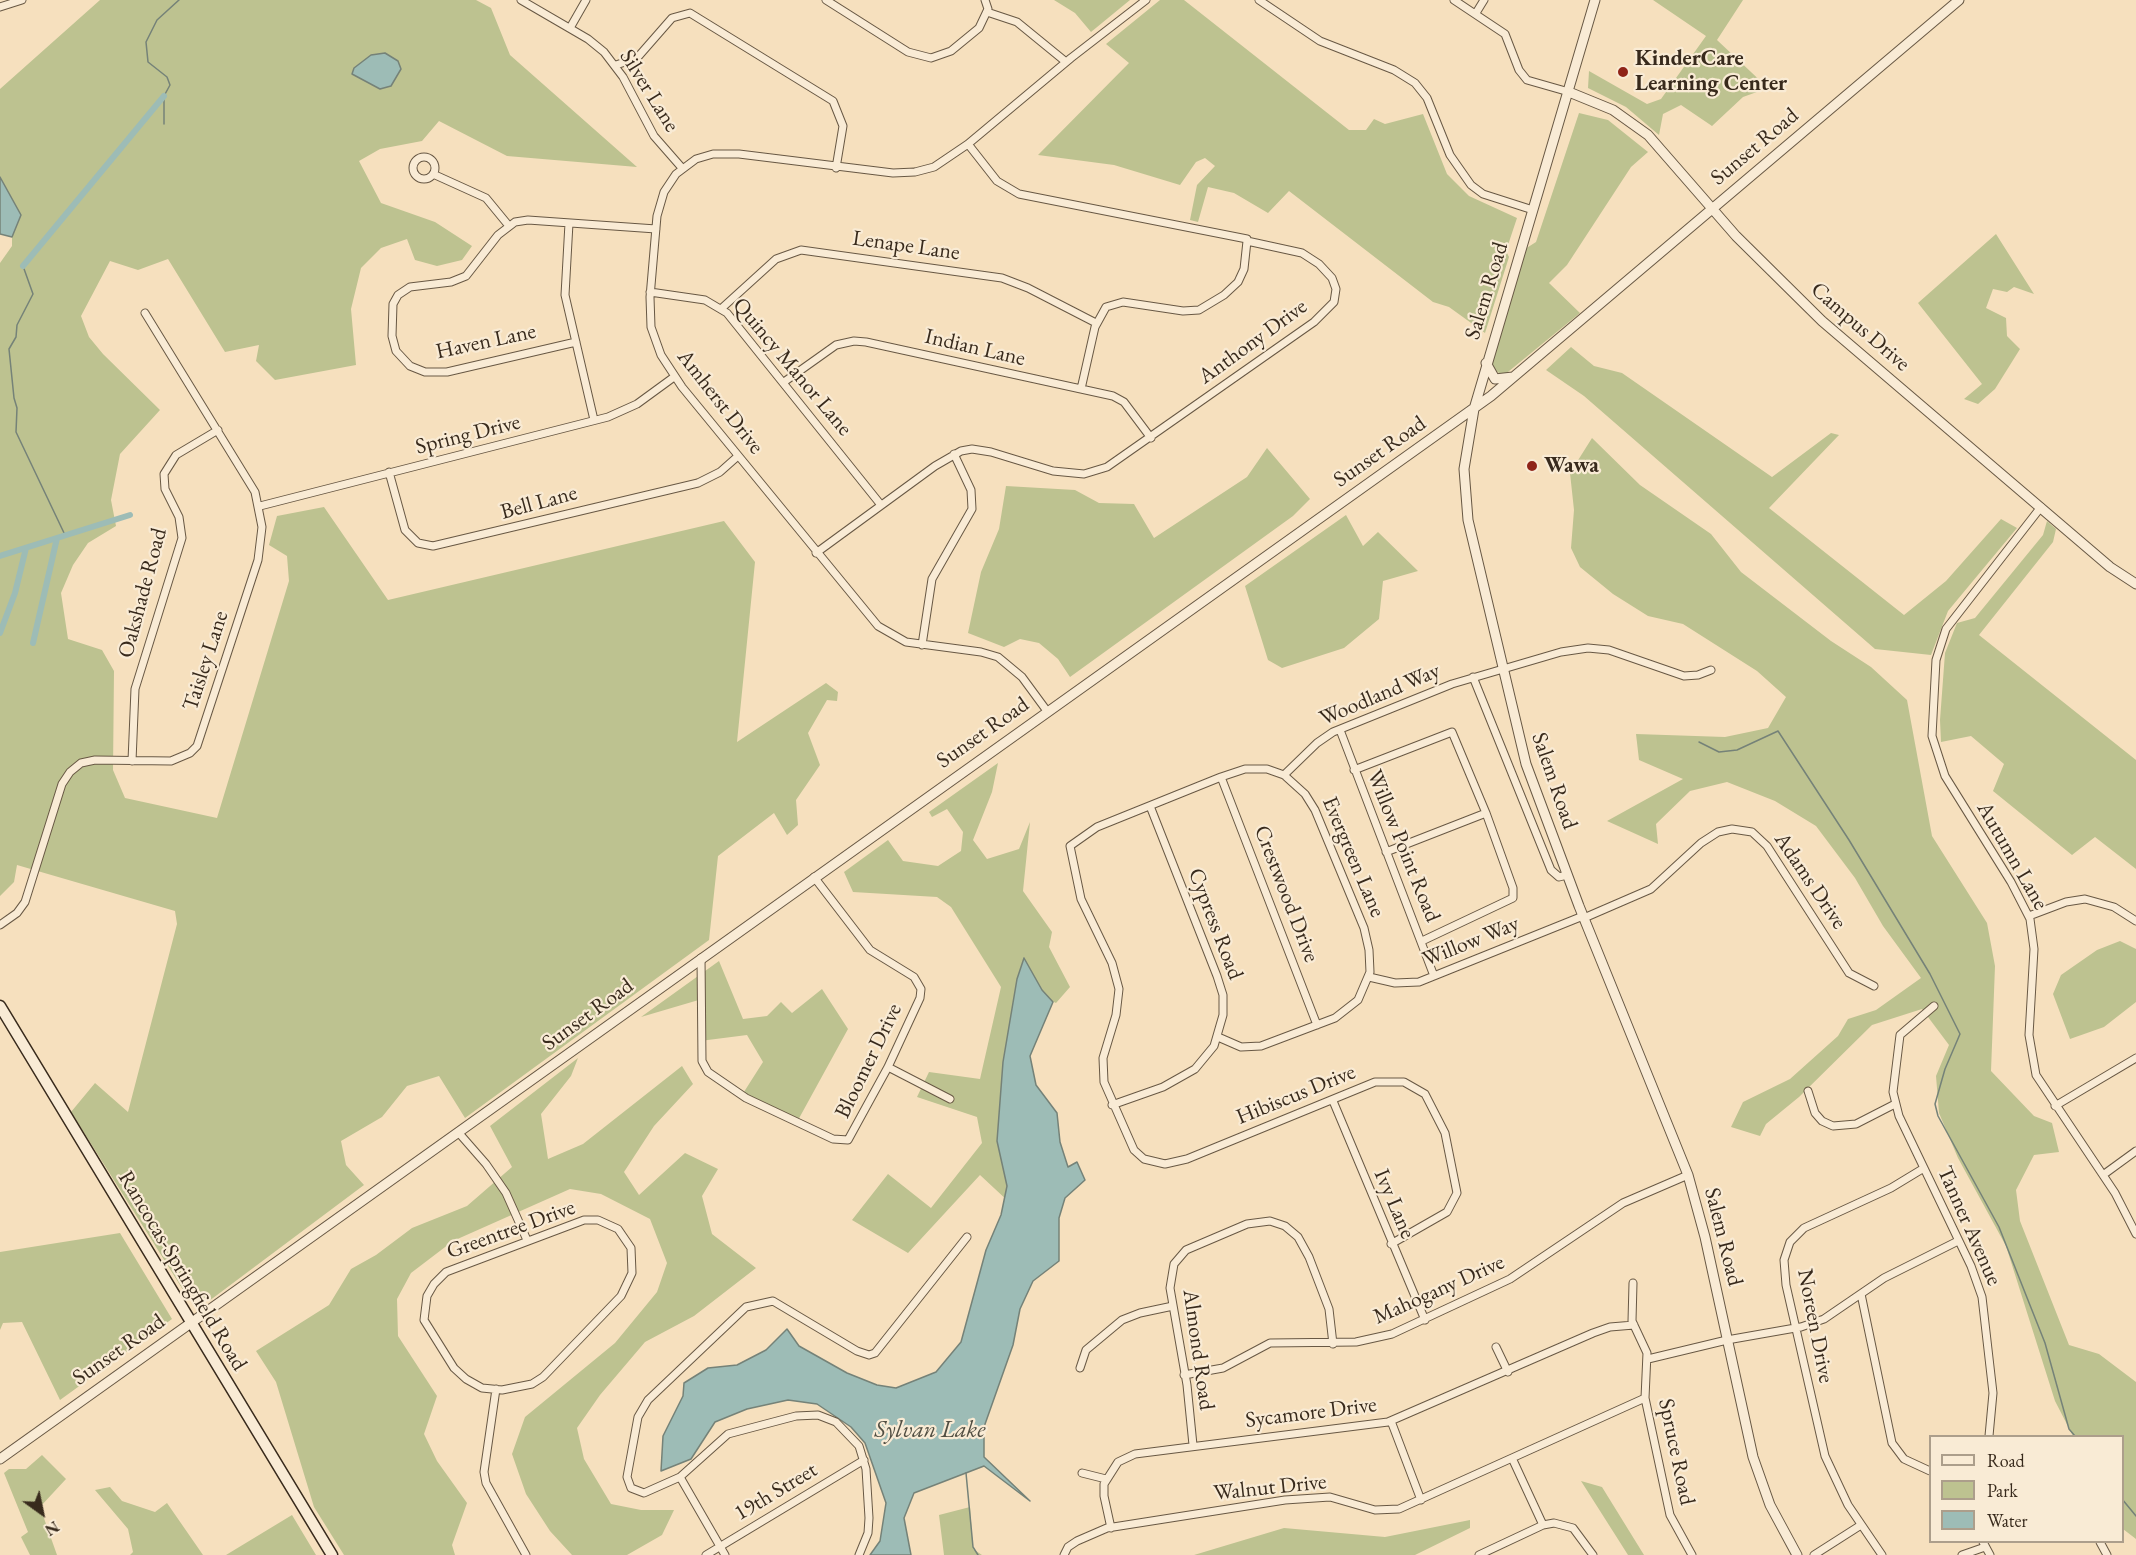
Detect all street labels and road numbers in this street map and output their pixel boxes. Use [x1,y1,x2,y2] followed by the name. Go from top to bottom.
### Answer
[613,45,685,137] street label: Silver Lane
[1706,103,1804,191] street label: Sunset Road
[851,225,961,267] street label: Lenape Lane
[1460,239,1514,343] street label: Salem Road
[1805,277,1915,377] street label: Campus Drive
[727,293,857,441] street label: Quincy Manor Lane
[1194,294,1312,390] street label: Anthony Drive
[434,319,538,365] street label: Haven Lane
[922,324,1028,372] street label: Indian Lane
[671,345,769,459] street label: Amherst Drive
[413,409,523,461] street label: Spring Drive
[1329,411,1431,493] street label: Sunset Road
[498,480,580,526] street label: Bell Lane
[113,525,173,661] street label: Oakshade Road
[177,608,235,714] street label: Taisley Lane
[1316,658,1444,732] street label: Woodland Way
[932,692,1034,774] street label: Sunset Road
[1525,729,1583,833] street label: Salem Road
[1360,766,1446,926] street label: Willow Point Road
[1316,793,1390,921] street label: Evergreen Lane
[1970,797,2054,915] street label: Autumn Lane
[1248,822,1324,966] street label: Crestwood Drive
[1768,828,1852,934] street label: Adams Drive
[1182,865,1248,983] street label: Cypress Road
[1419,911,1523,973] street label: Willow Way
[537,973,639,1057] street label: Sunset Road
[830,999,908,1123] street label: Bloomer Drive
[1233,1059,1359,1131] street label: Hibiscus Drive
[1931,1162,2007,1290] street label: Tanner Avenue
[1368,1165,1420,1243] street label: Ivy Lane
[112,1166,252,1376] street label: Rancocas-Springfield Road
[1698,1185,1748,1289] street label: Salem Road
[443,1195,579,1265] street label: Greentree Drive
[1369,1249,1509,1331] street label: Mahogany Drive
[1791,1267,1839,1385] street label: Noreen Drive
[1176,1288,1220,1412] street label: Almond Road
[68,1309,170,1391] street label: Sunset Road
[1244,1392,1378,1434] street label: Sycamore Drive
[1652,1396,1700,1508] street label: Spruce Road
[730,1457,822,1527] street label: 19th Street
[1212,1469,1328,1507] street label: Walnut Drive

